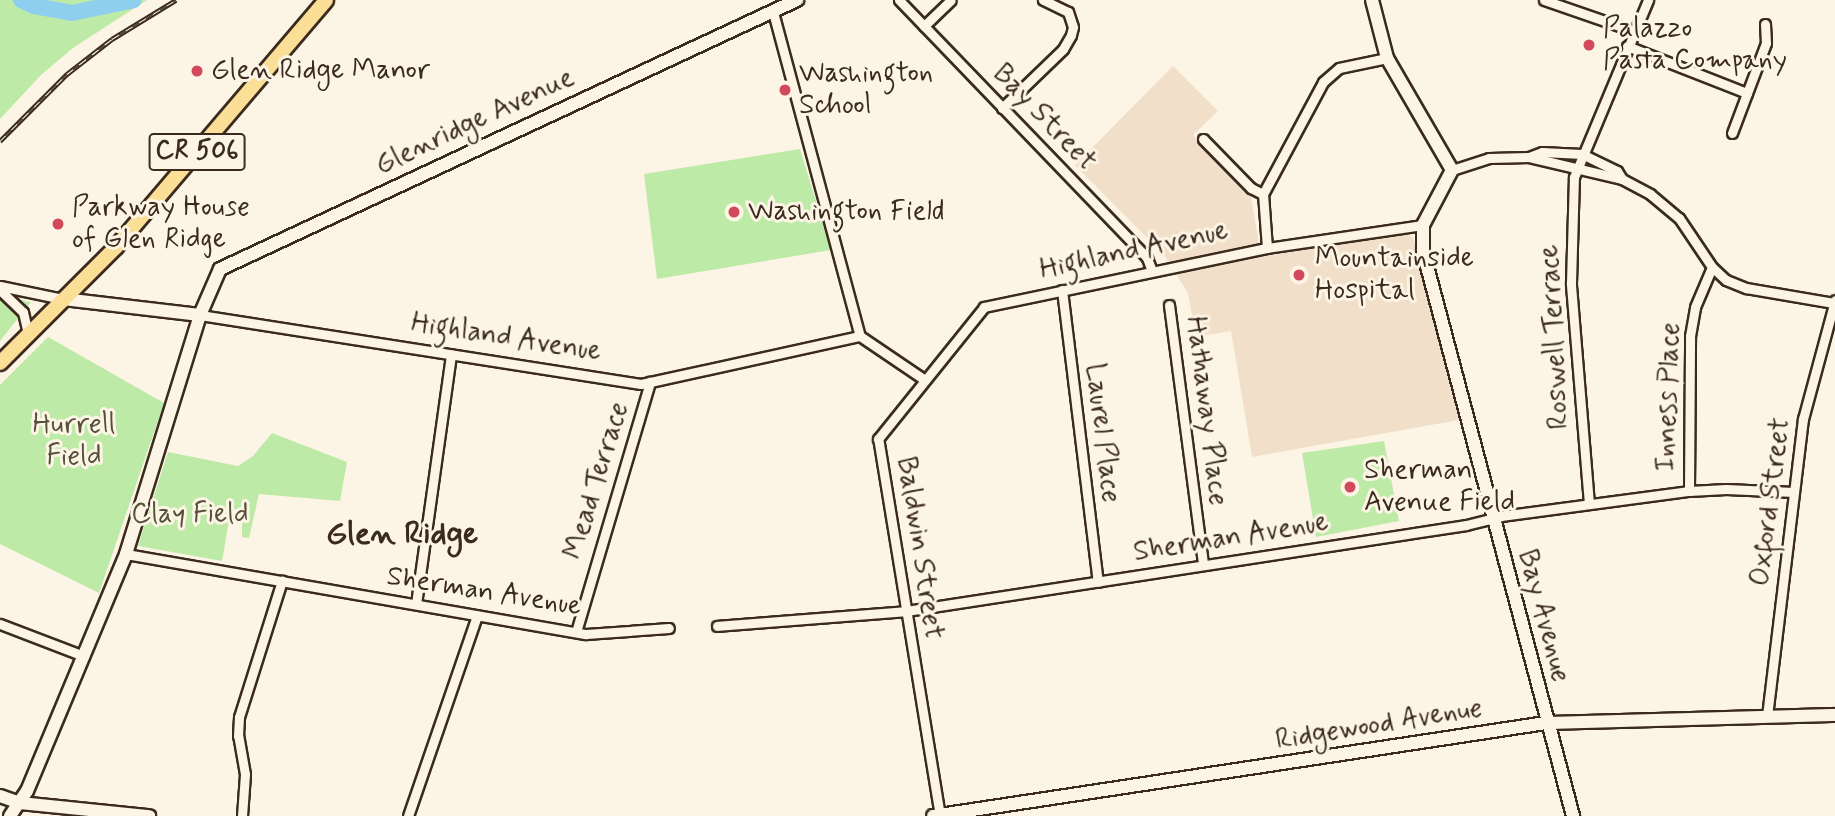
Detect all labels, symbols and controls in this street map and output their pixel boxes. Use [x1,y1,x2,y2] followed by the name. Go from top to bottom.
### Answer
[1603,12,1784,78] place label: Palazzo Pasta Company
[1581,37,1597,53] marker: Palazzo Pasta Company
[211,54,429,88] place label: Glen Ridge Manor
[799,57,933,123] place label: Washington School
[985,58,1103,178] street label: Bay Street
[370,61,580,183] street label: Glenridge Avenue
[189,63,205,79] marker: Glen Ridge Manor
[777,82,793,98] marker: Washington School
[148,130,246,174] road number: CR 506
[72,191,249,257] place label: Parkway House of Glen Ridge
[748,195,945,229] place label: Washington Field
[726,204,742,220] marker: Washington Field
[1034,214,1234,288] street label: Highland Avenue
[50,216,66,232] marker: Parkway House of Glen Ridge
[1315,242,1474,308] place label: Mountainside Hospital
[1533,244,1577,430] street label: Roswell Terrace
[1289,265,1309,285] marker: Mountainside Hospital
[406,306,606,370] street label: Highland Avenue
[1178,316,1234,506] street label: Hathaway Place
[1650,322,1688,472] street label: Inness Place
[1077,361,1127,505] street label: Laurel Place
[557,399,637,563] street label: Mead Terrace
[33,408,115,474] park label: Hurrell Field
[1744,417,1798,587] street label: Oxford Street
[1364,454,1514,520] place label: Sherman Avenue Field
[888,455,950,641] street label: Baldwin Street
[1342,479,1358,495] marker: Sherman Avenue Field
[132,498,248,532] park label: Clay Field
[1128,505,1334,571] street label: Sherman Avenue
[326,515,478,553] district label: Glen Ridge
[1508,543,1578,689] street label: Bay Avenue
[381,559,587,625] street label: Sherman Avenue
[1270,692,1488,758] street label: Ridgewood Avenue

